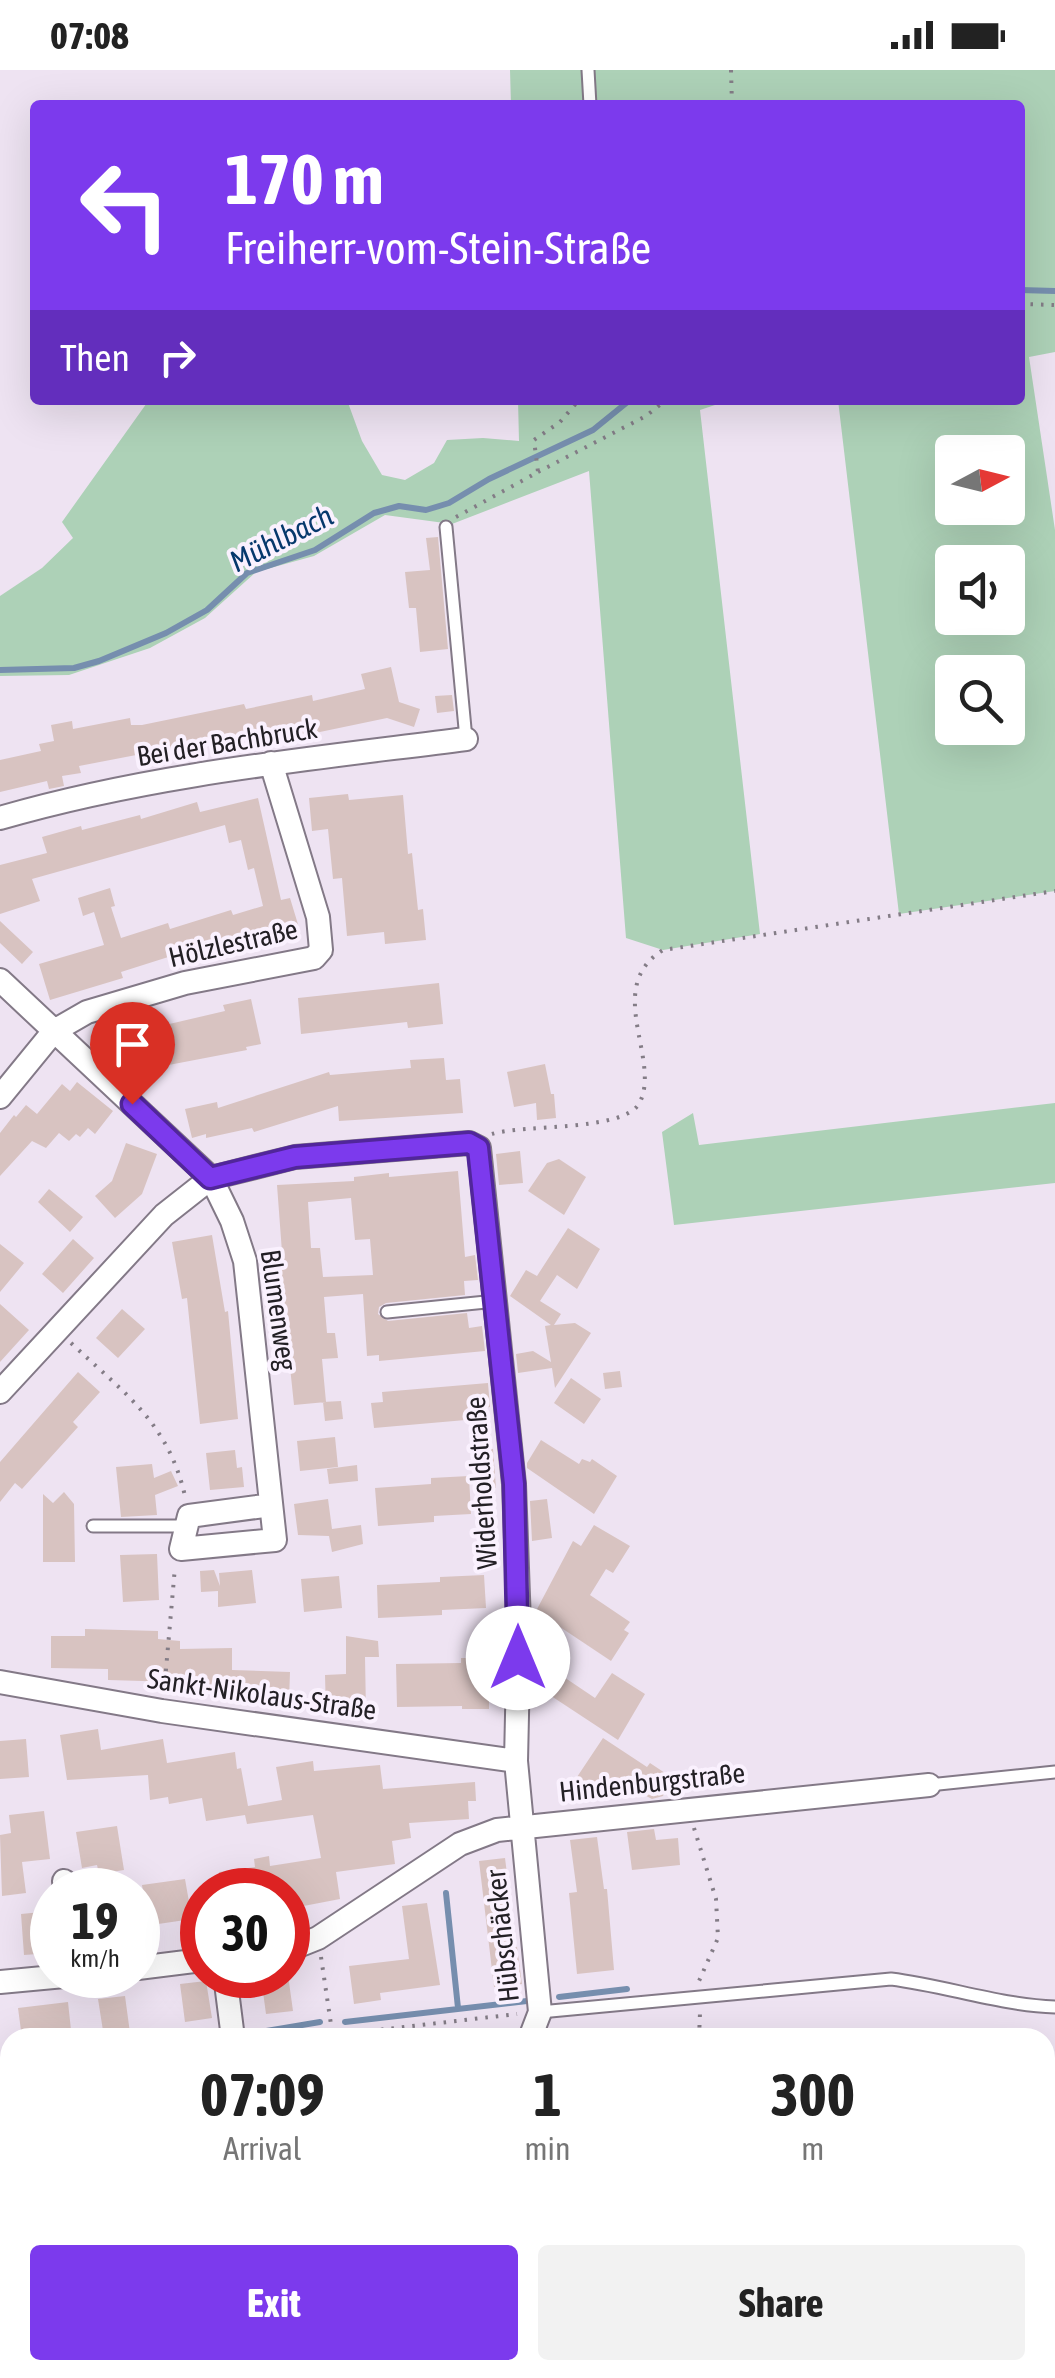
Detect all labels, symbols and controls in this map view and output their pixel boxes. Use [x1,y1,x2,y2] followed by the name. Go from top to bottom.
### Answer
[50,14,129,57] text: 07:08
[225,139,384,219] text: 170 m
[60,140,190,270] icon: left
[225,222,651,274] text: Freiherr-vom-Stein-Straße
[150,330,205,385] icon: right
[60,336,130,379] text: Then
[935,435,1025,525] north arrow
[935,435,1025,745] map controls
[224,498,338,578] water label: Mühlbach
[935,545,1025,635] button: sound
[935,655,1025,745] button: search
[134,712,320,772] street label: Bei der Bachbruck
[165,913,301,973] street label: Hölzlestraße
[90,1002,175,1105] pin
[105,1017,160,1072] icon: arrive
[255,1247,303,1373] street label: Blumenweg
[459,1396,503,1570] street label: Widerholdstraße
[466,1606,570,1710] position arrow
[145,1662,379,1726] street label: Sankt-Nikolaus-Straße
[558,1756,746,1808] street label: Hindenburgstraße
[479,1867,525,2004] street label: Hübschäcker
[180,1868,310,1998] speed limit sign: 30
[71,1892,118,1950] text: 19
[70,1944,120,1972] text: km/h
[200,2060,325,2129] text: 07:09
[533,2060,562,2129] text: 1
[770,2060,855,2129] text: 300
[223,2130,301,2167] text: Arrival
[525,2130,570,2167] text: min
[801,2130,824,2167] text: m
[30,2245,518,2360] button: Exit
[538,2245,1025,2360] button: Share

